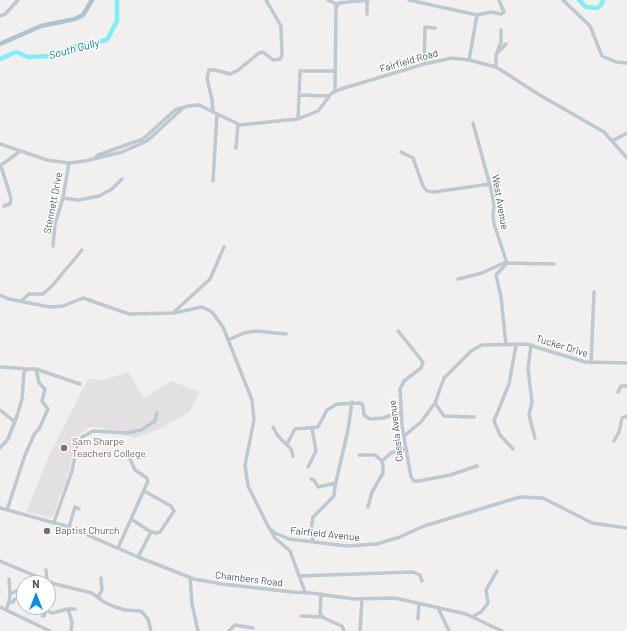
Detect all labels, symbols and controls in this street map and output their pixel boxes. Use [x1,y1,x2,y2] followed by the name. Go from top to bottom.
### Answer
[47,36,101,62] water label: South Gully
[379,47,439,75] street label: Fairfield Road
[41,171,65,235] street label: Stennett Drive
[489,174,511,230] street label: West Avenue
[534,332,590,360] street label: Tucker Drive
[386,399,406,463] street label: Cassia Avenue
[72,436,146,460] place label: Sam Sharpe Teachers College
[59,443,69,453] marker: Sam Sharpe Teachers College
[290,524,360,544] street label: Fairfield Avenue
[55,525,119,537] place label: Baptist Church
[42,526,52,536] marker: Baptist Church
[214,569,284,589] street label: Chambers Road
[16,575,56,615] north arrow
[32,577,40,590] text: N

